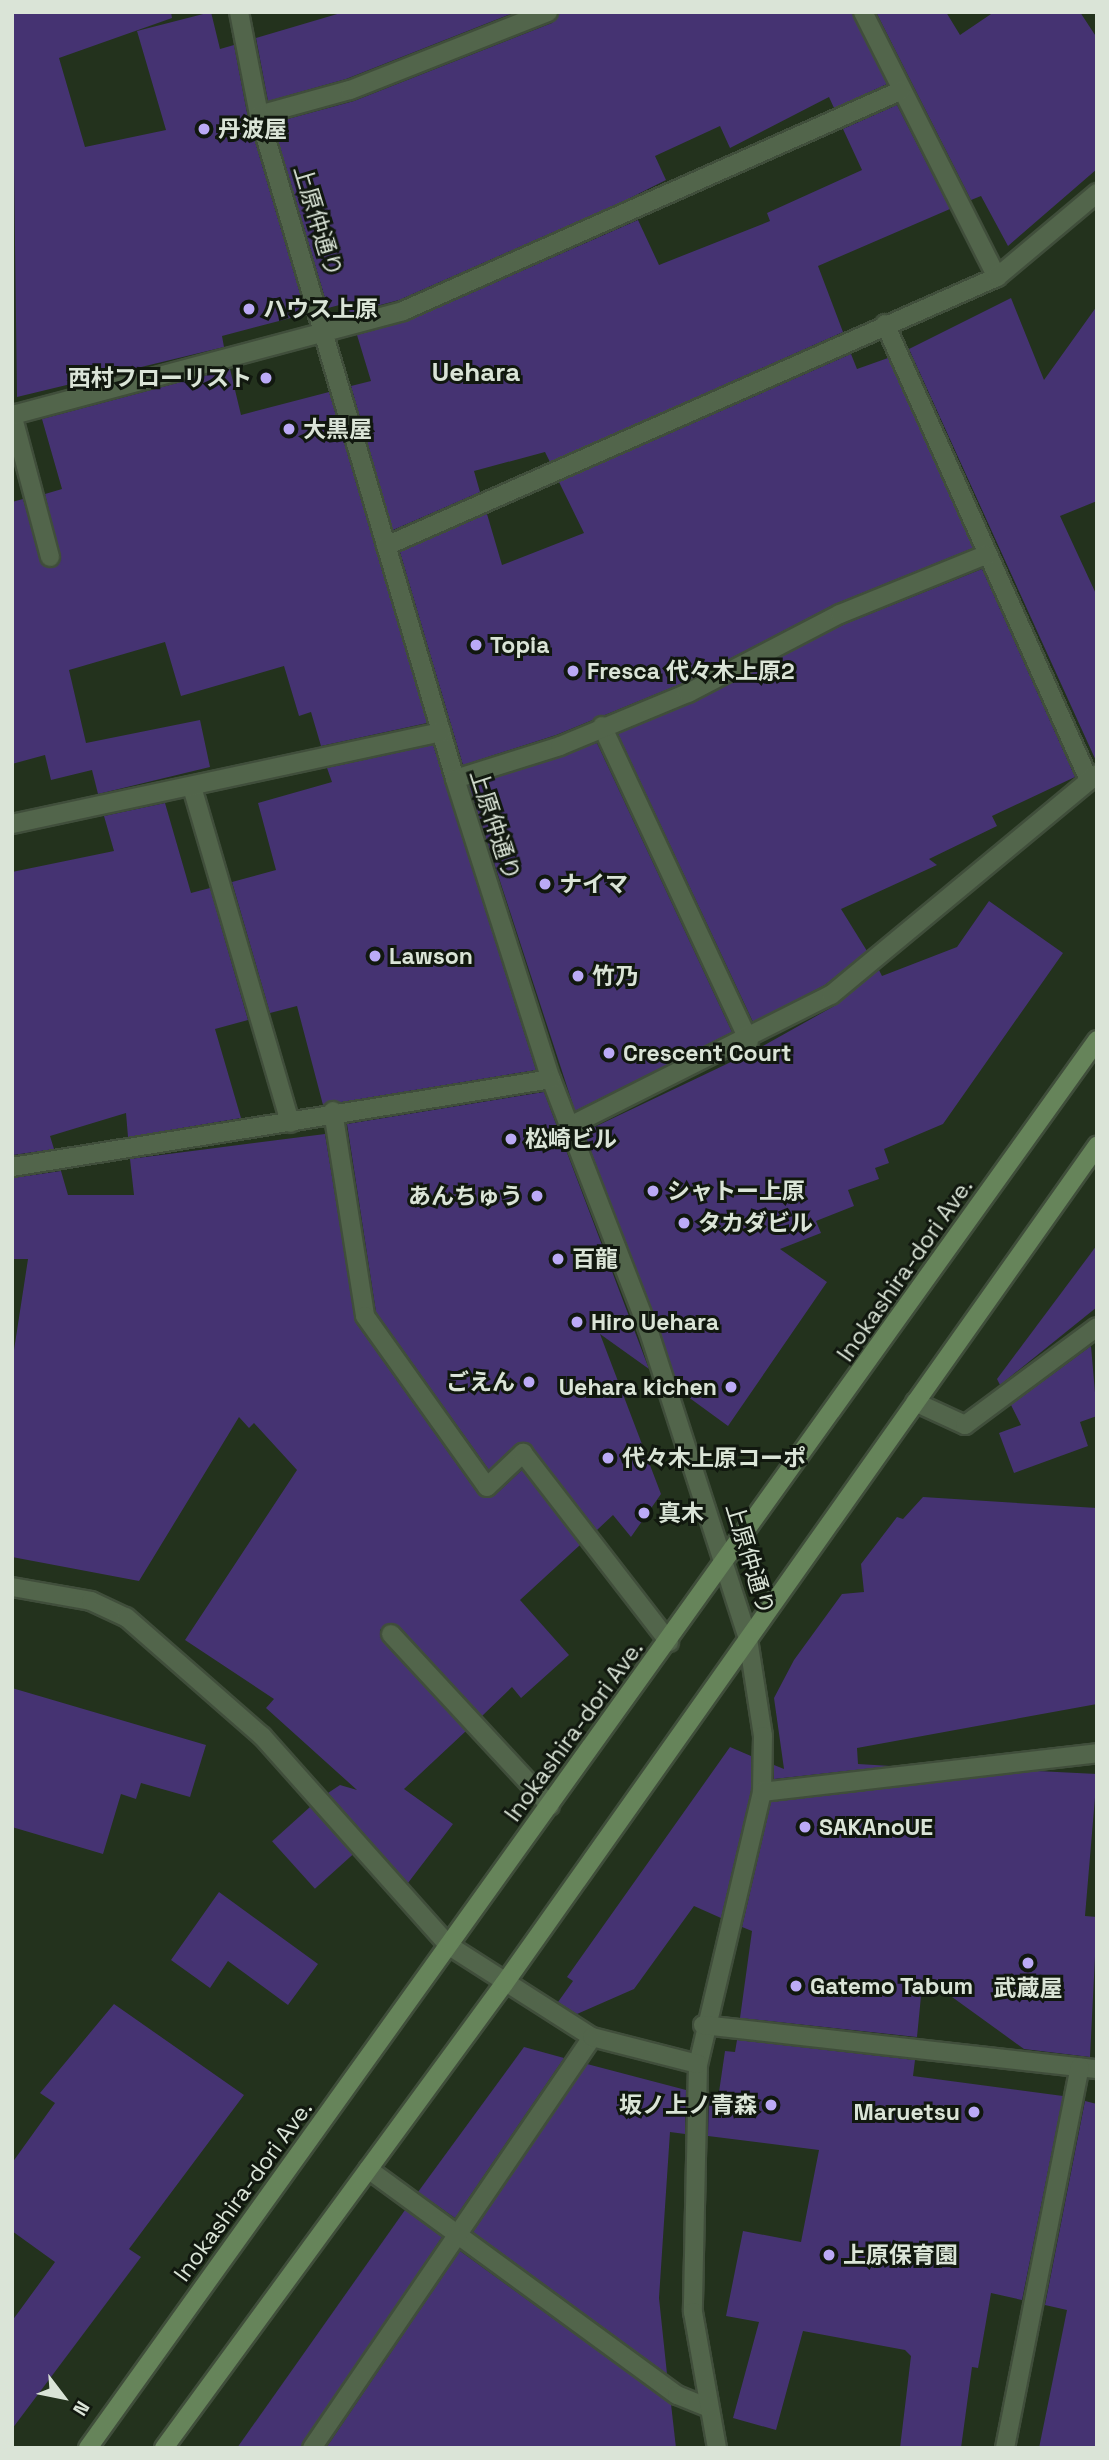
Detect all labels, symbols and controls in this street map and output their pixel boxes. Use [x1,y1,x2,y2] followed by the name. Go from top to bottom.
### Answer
[218,115,287,143] place label: 丹波屋
[196,121,212,137] marker: 丹波屋
[288,162,348,280] street label: 上原仲通り
[263,295,378,323] place label: ハウス上原
[241,301,257,317] marker: ハウス上原
[432,357,520,389] district label: Uehara
[68,364,252,392] place label: 西村フローリスト
[258,370,274,386] marker: 西村フローリスト
[303,415,372,443] place label: 大黒屋
[281,421,297,437] marker: 大黒屋
[490,631,550,659] place label: Topia
[468,637,484,653] marker: Topia
[587,657,795,685] place label: Fresca 代々木上原2
[565,663,581,679] marker: Fresca 代々木上原2
[464,766,526,884] street label: 上原仲通り
[559,870,628,898] place label: ナイマ
[537,876,553,892] marker: ナイマ
[389,942,473,970] place label: Lawson
[367,948,383,964] marker: Lawson
[592,962,638,990] place label: 竹乃
[570,968,586,984] marker: 竹乃
[623,1039,791,1067] place label: Crescent Court
[601,1045,617,1061] marker: Crescent Court
[525,1125,617,1153] place label: 松崎ビル
[503,1131,519,1147] marker: 松崎ビル
[831,1173,979,1367] street label: Inokashira-dori Ave.
[667,1177,805,1205] place label: シャトー上原
[408,1182,523,1210] place label: あんちゅう
[645,1183,661,1199] marker: シャトー上原
[529,1188,545,1204] marker: あんちゅう
[698,1209,813,1237] place label: タカダビル
[676,1215,692,1231] marker: タカダビル
[572,1245,618,1273] place label: 百龍
[550,1251,566,1267] marker: 百龍
[591,1308,719,1336] place label: Hiro Uehara
[569,1314,585,1330] marker: Hiro Uehara
[446,1368,515,1396] place label: ごえん
[559,1373,717,1401] place label: Uehara kichen
[521,1374,537,1390] marker: ごえん
[723,1379,739,1395] marker: Uehara kichen
[622,1444,806,1472] place label: 代々木上原コーポ
[600,1450,616,1466] marker: 代々木上原コーポ
[658,1499,704,1527] place label: 真木
[720,1500,780,1618] street label: 上原仲通り
[636,1505,652,1521] marker: 真木
[499,1635,649,1827] street label: Inokashira-dori Ave.
[819,1813,933,1841] place label: SAKAnoUE
[797,1819,813,1835] marker: SAKAnoUE
[1020,1955,1036,1971] marker: 武蔵屋
[810,1972,974,2000] place label: Gatemo Tabum
[994,1974,1062,2002] place label: 武蔵屋
[788,1978,804,1994] marker: Gatemo Tabum
[619,2091,757,2119] place label: 坂ノ上ノ青森
[168,2095,318,2287] street label: Inokashira-dori Ave.
[763,2097,779,2113] marker: 坂ノ上ノ青森
[854,2098,960,2126] place label: Maruetsu
[966,2104,982,2120] marker: Maruetsu
[843,2241,958,2269] place label: 上原保育園
[821,2247,837,2263] marker: 上原保育園
[28,2362,98,2432] north arrow
[67,2396,95,2420] text: N

